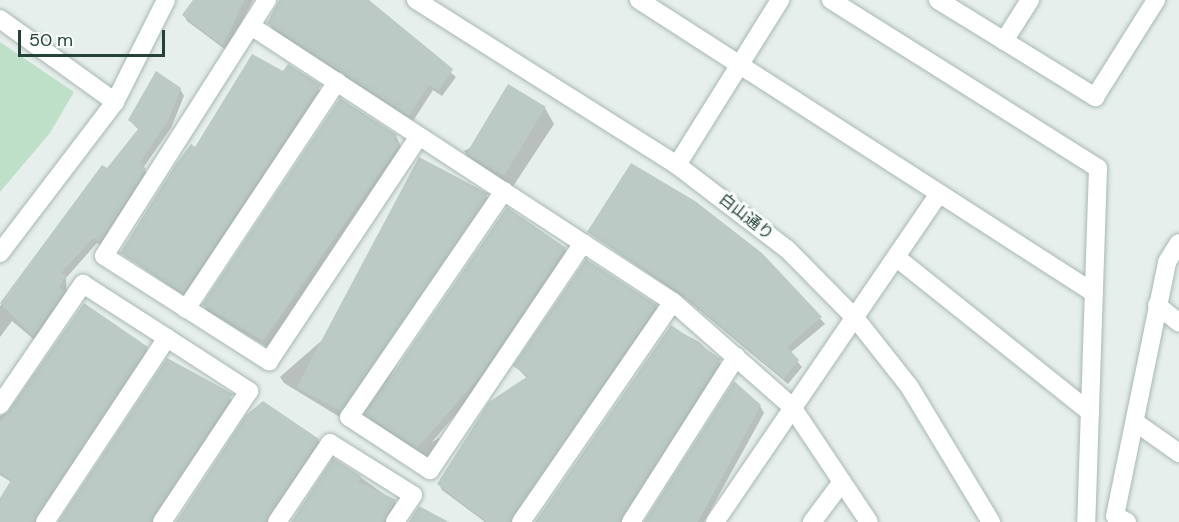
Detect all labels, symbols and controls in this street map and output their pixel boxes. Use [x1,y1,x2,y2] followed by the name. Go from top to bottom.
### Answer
[21,18,168,56] scale bar
[29,28,73,52] text: 50 m
[715,190,777,244] street label: 白山通り

